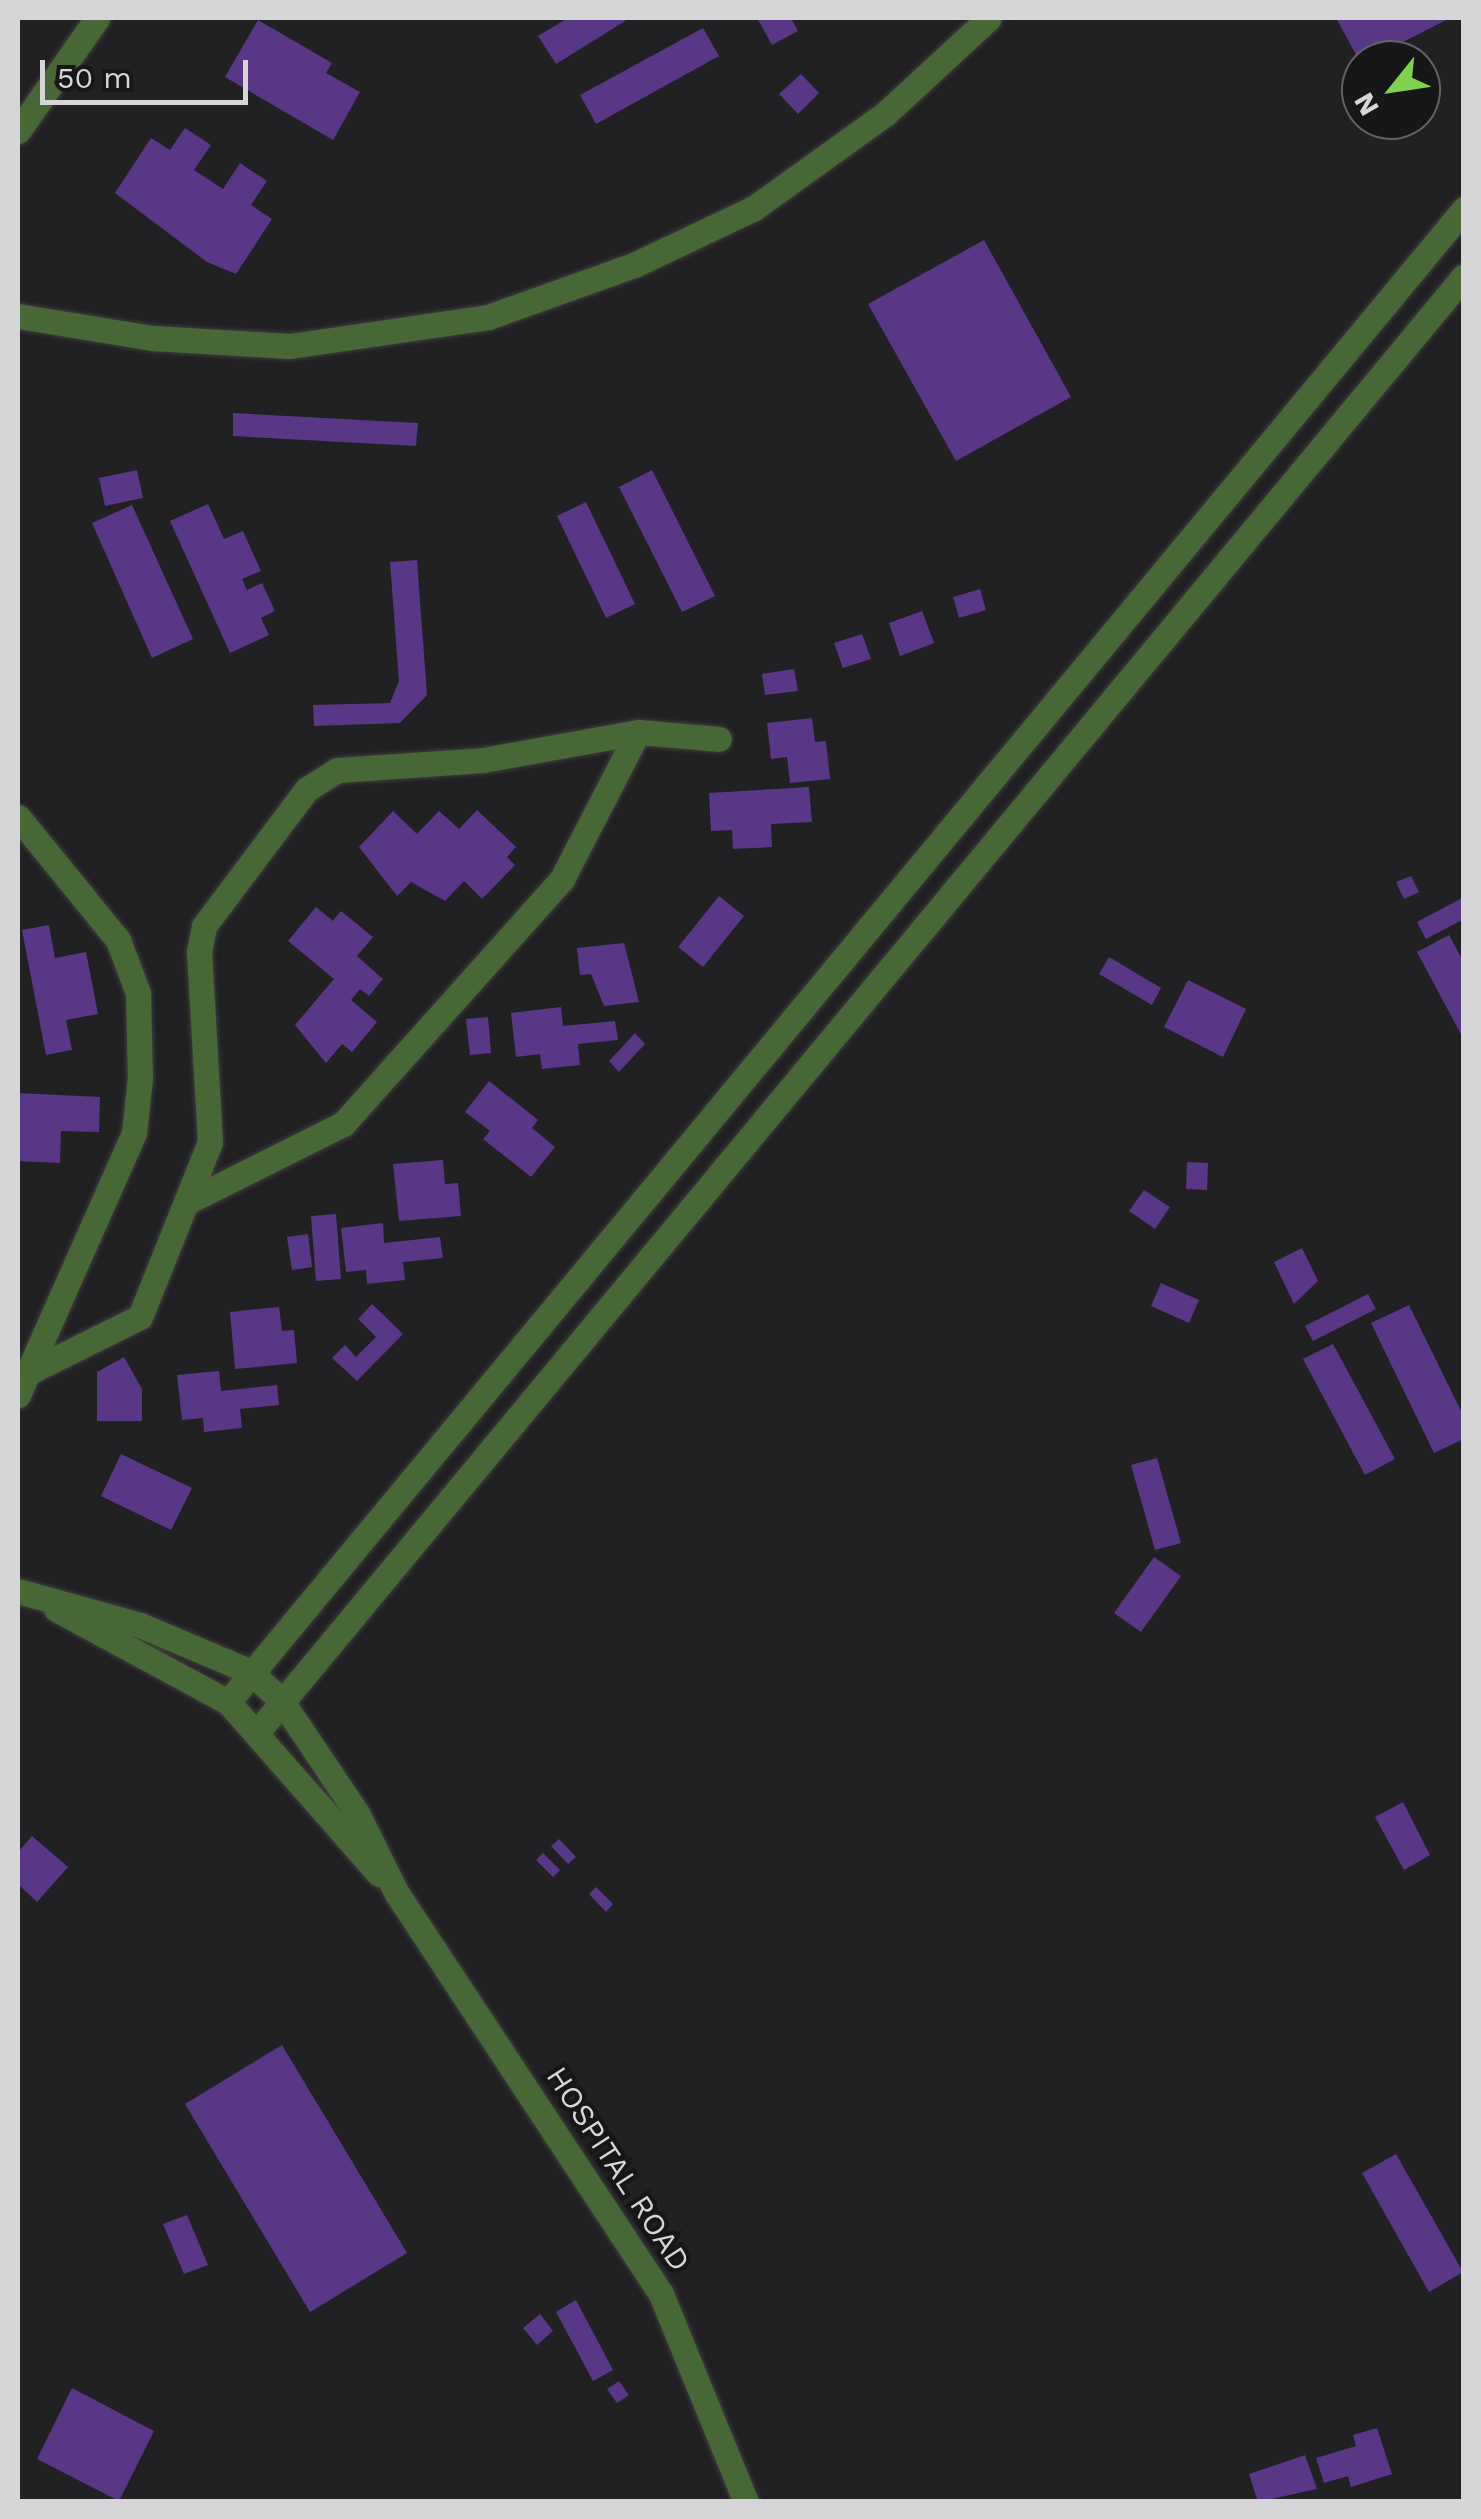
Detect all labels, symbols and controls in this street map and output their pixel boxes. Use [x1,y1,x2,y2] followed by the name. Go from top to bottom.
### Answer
[45,40,252,102] scale bar
[1341,40,1441,140] north arrow
[57,60,132,95] text: 50 m
[1347,87,1386,121] text: N
[538,2060,698,2278] street label: HOSPITAL ROAD

